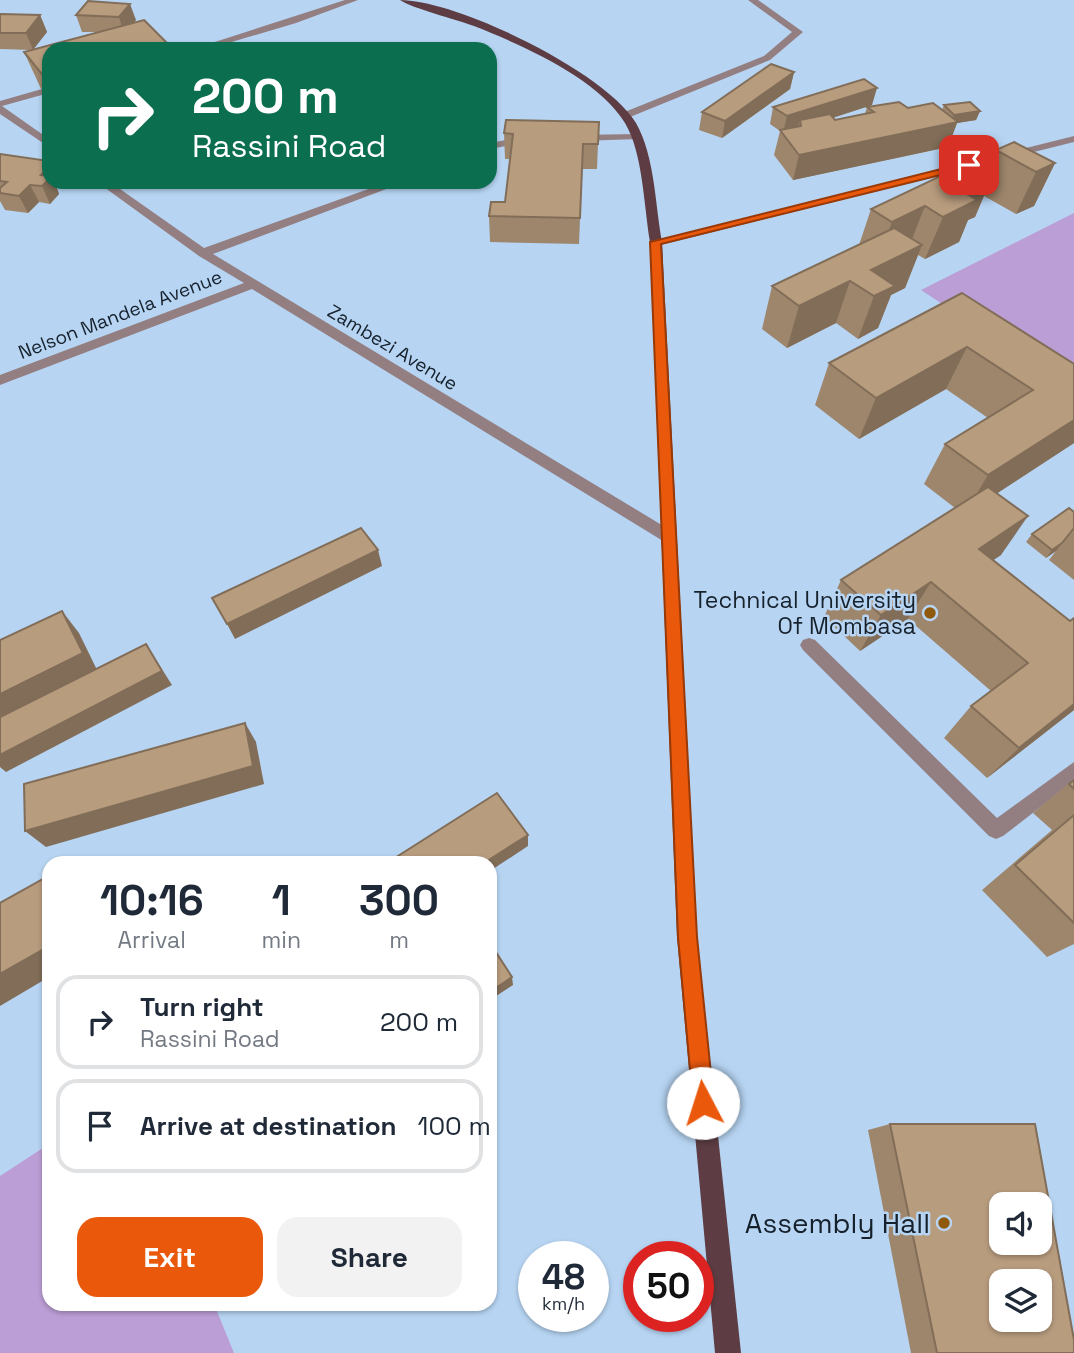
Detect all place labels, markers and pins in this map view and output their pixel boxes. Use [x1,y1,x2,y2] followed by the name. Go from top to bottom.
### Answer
[939,135,999,195] pin
[694,585,916,641] place label: Technical University Of Mombasa
[922,605,938,621] marker: Technical University Of Mombasa
[745,1205,930,1241] place label: Assembly Hall
[936,1215,952,1231] marker: Assembly Hall

